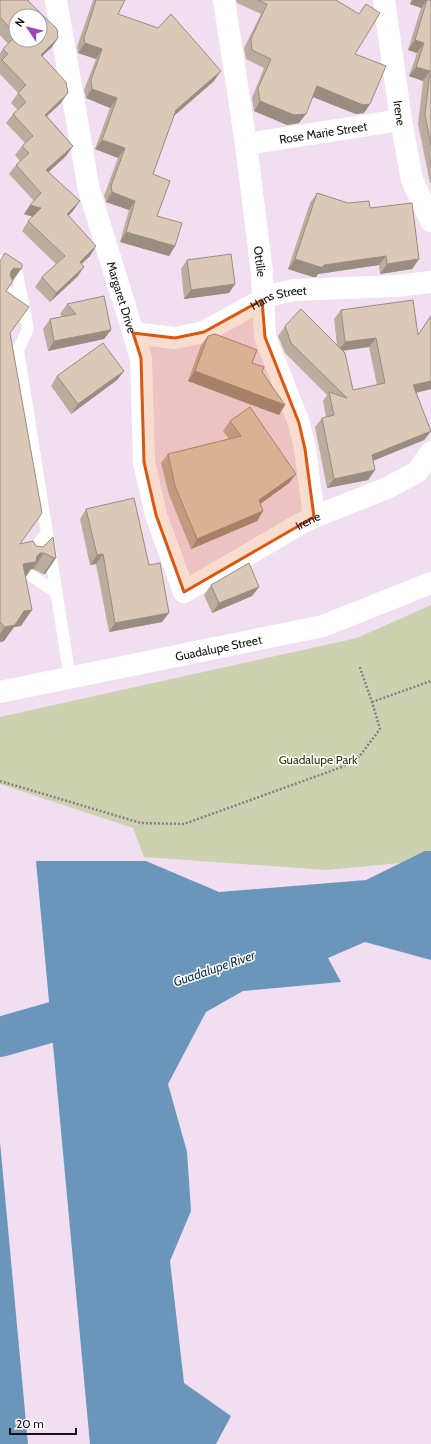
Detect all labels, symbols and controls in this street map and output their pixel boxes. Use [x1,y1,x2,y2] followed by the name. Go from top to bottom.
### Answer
[8,8,48,48] north arrow
[12,15,28,29] text: N
[391,99,409,127] street label: Irene
[278,118,368,146] street label: Rose Marie Street
[251,245,270,277] street label: Ottilie
[104,259,140,335] street label: Margaret Drive
[247,282,307,313] street label: Hans Street
[292,508,322,533] street label: Irene
[174,631,263,664] street label: Guadalupe Street
[279,752,358,767] park label: Guadalupe Park
[171,946,258,989] water label: Guadalupe River
[10,1410,76,1436] scale bar
[16,1416,44,1431] text: 20 m

